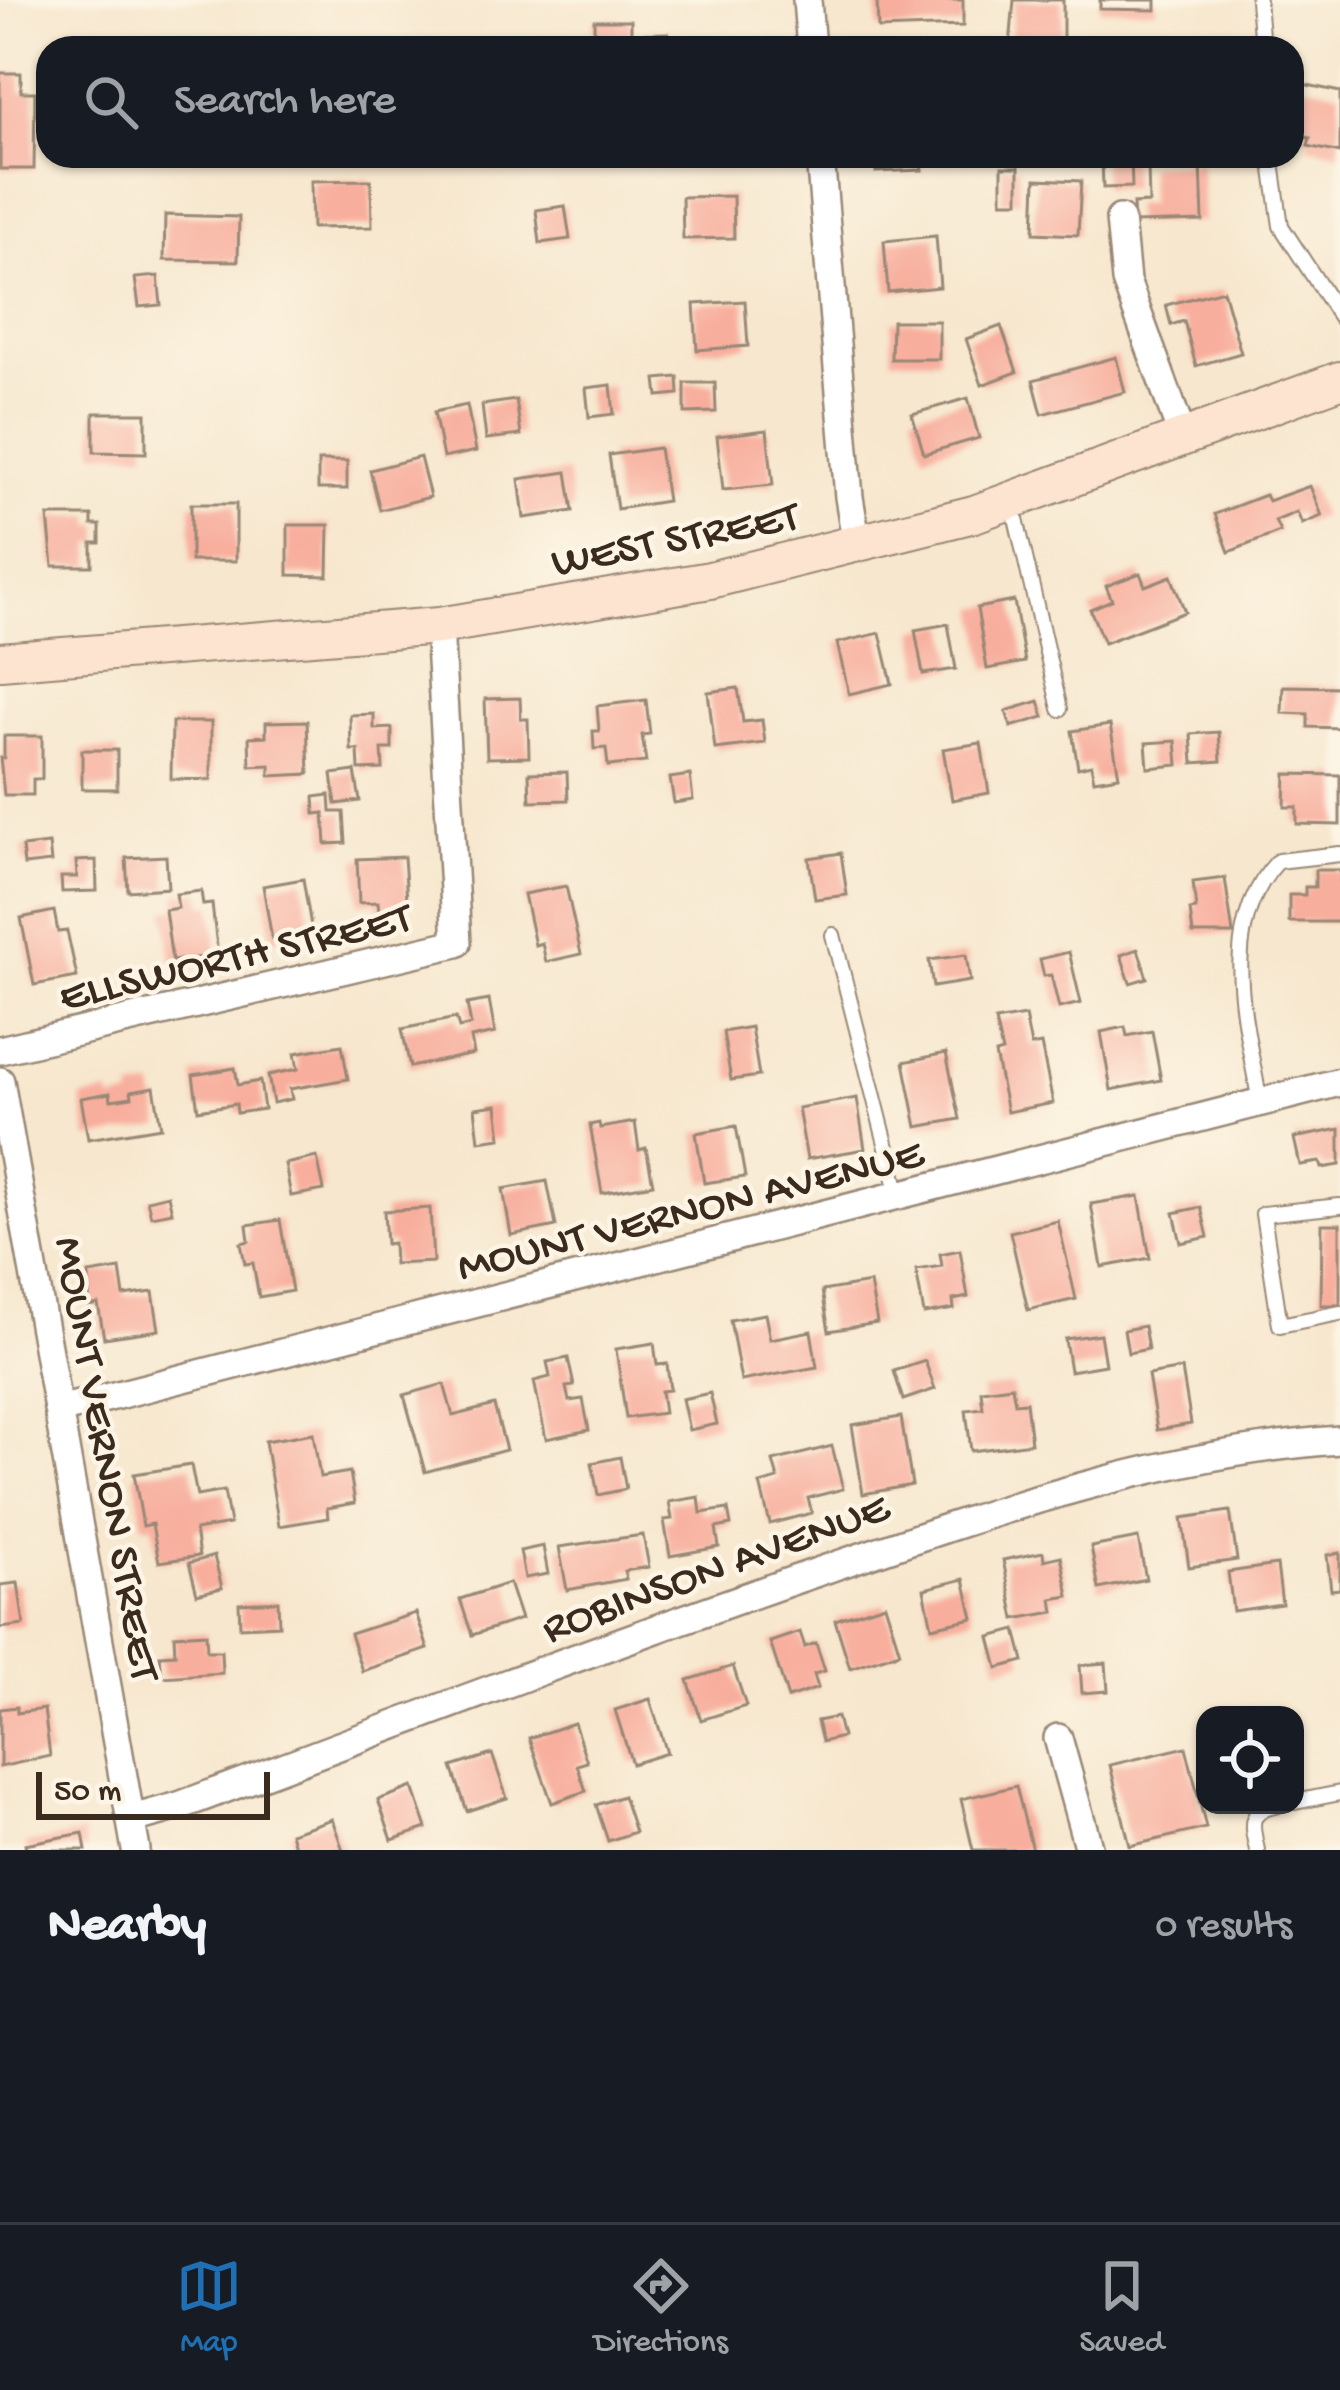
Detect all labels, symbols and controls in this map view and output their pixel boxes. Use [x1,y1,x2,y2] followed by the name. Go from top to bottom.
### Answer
[36,36,1304,168] search box
[78,69,144,135] icon: search
[174,76,396,129] text: Search here
[548,492,805,592] street label: WEST STREET
[55,894,418,1027] street label: ELLSWORTH STREET
[453,1129,931,1297] street label: MOUNT VERNON AVENUE
[38,1233,169,1687] street label: MOUNT VERNON STREET
[536,1483,899,1658] street label: ROBINSON AVENUE
[1196,1706,1304,1814] map controls
[1196,1706,1304,1814] button: locate
[36,1766,270,1819] scale bar
[54,1774,121,1812] text: 50 m
[48,1898,206,1958] text: Nearby
[1155,1905,1292,1951] text: 0 results
[176,2253,242,2363] tab: Map
[594,2253,728,2363] tab: Directions
[1080,2253,1164,2363] tab: Saved

